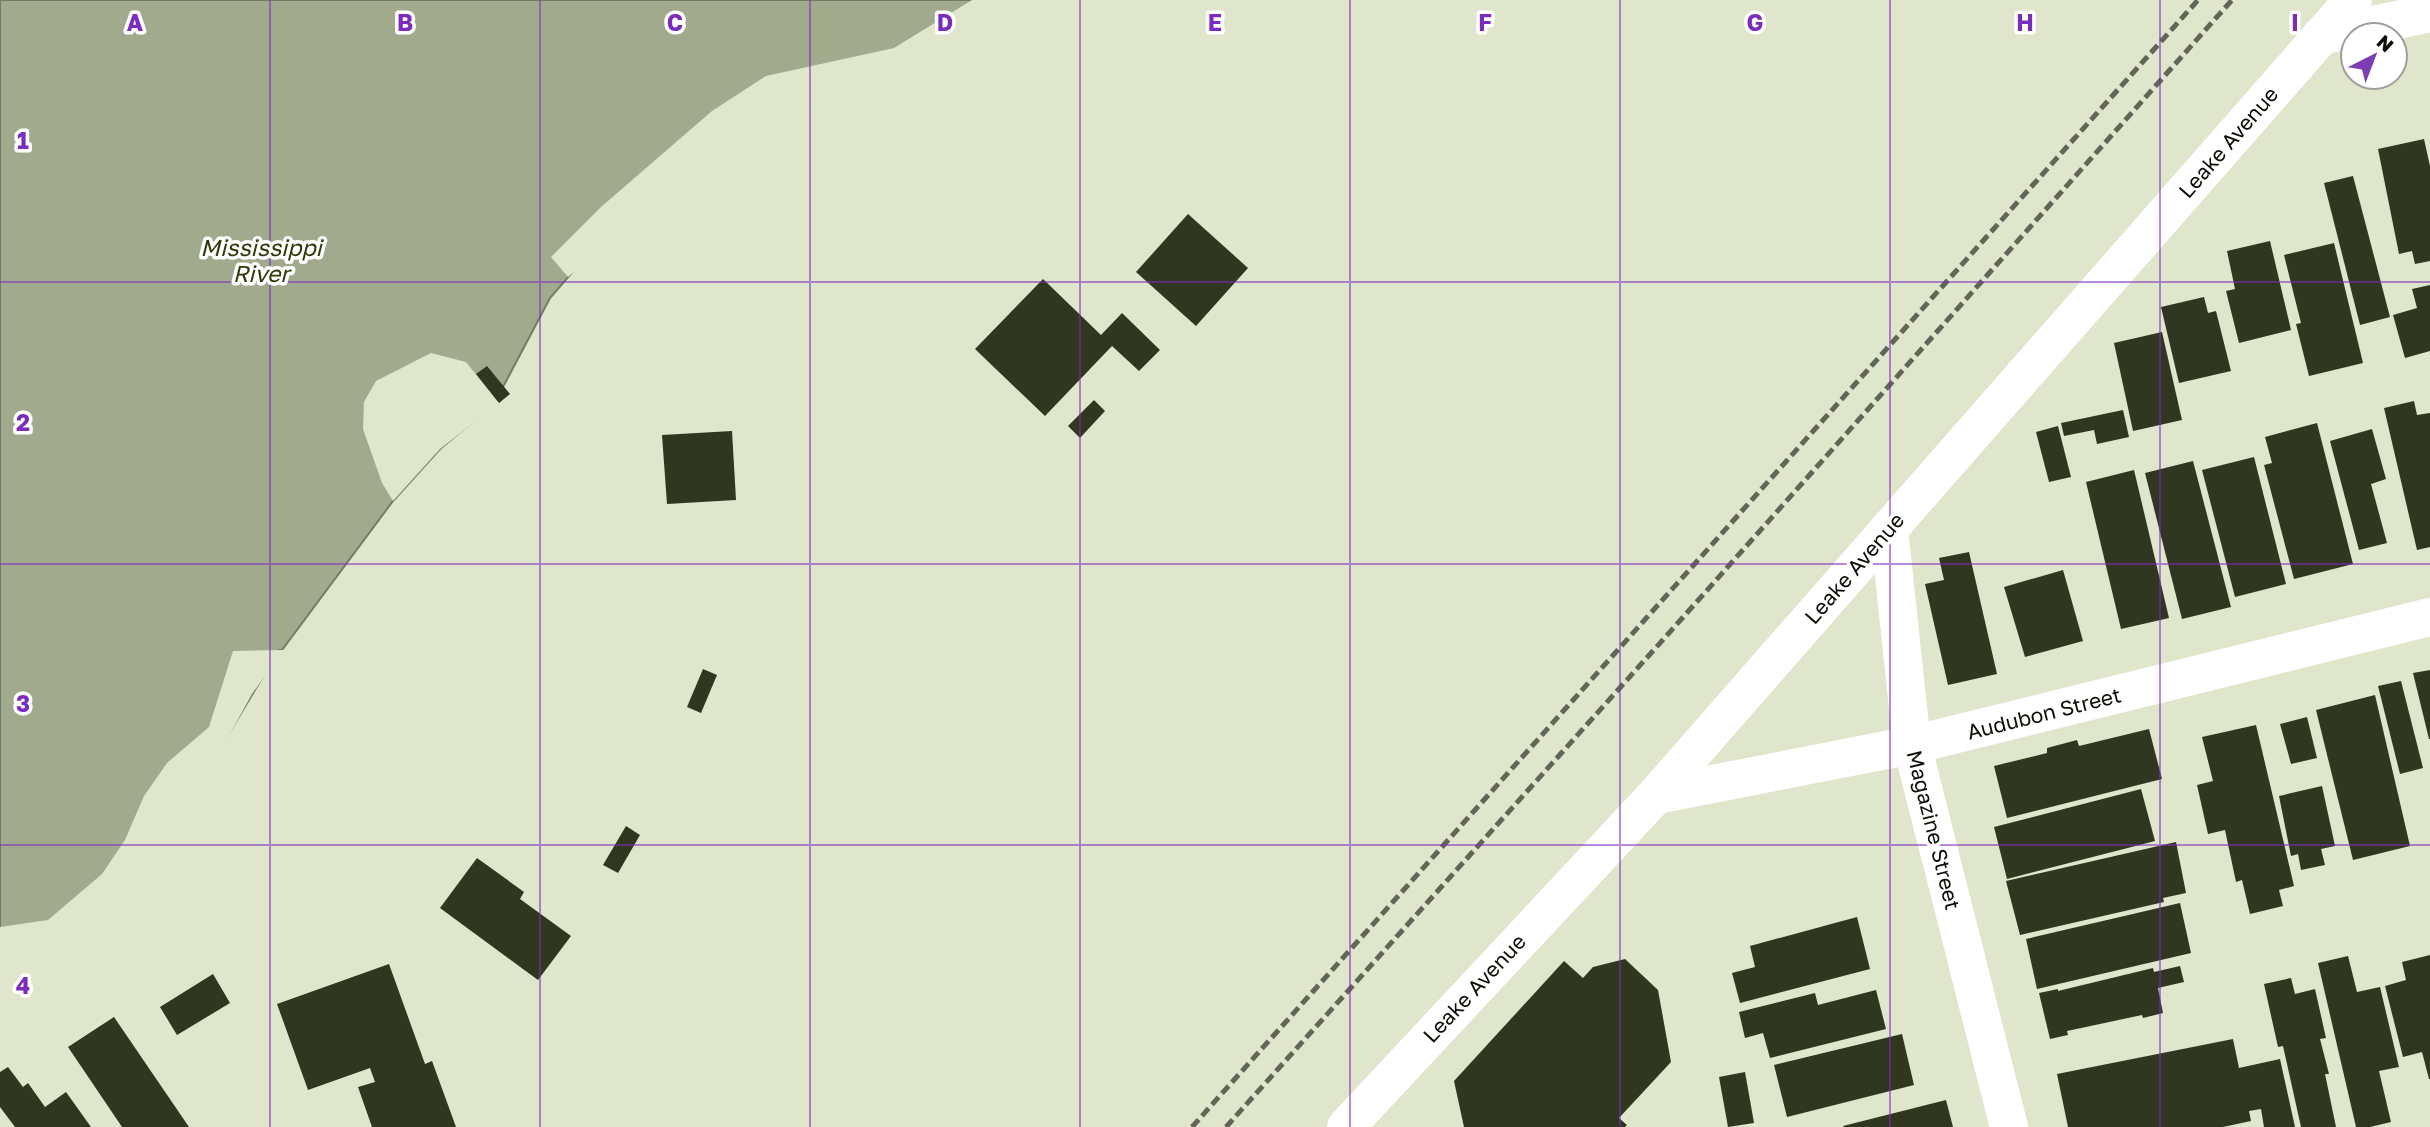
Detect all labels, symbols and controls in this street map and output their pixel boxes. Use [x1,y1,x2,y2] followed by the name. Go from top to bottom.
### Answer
[127,8,144,36] text: A
[397,8,413,36] text: B
[667,8,683,36] text: C
[937,8,953,36] text: D
[1208,8,1222,36] text: E
[1478,8,1492,36] text: F
[1747,8,1763,36] text: G
[2016,8,2034,36] text: H
[2291,8,2299,36] text: I
[2339,21,2409,91] north arrow
[2373,30,2399,56] text: N
[2173,81,2283,203] street label: Leake Avenue
[17,126,29,154] text: 1
[200,233,325,287] water label: Mississippi River
[16,408,30,436] text: 2
[1799,507,1909,629] street label: Leake Avenue
[1964,681,2124,745] street label: Audubon Street
[16,689,30,717] text: 3
[1902,748,1966,912] street label: Magazine Street
[1417,928,1531,1048] street label: Leake Avenue
[16,971,30,999] text: 4

